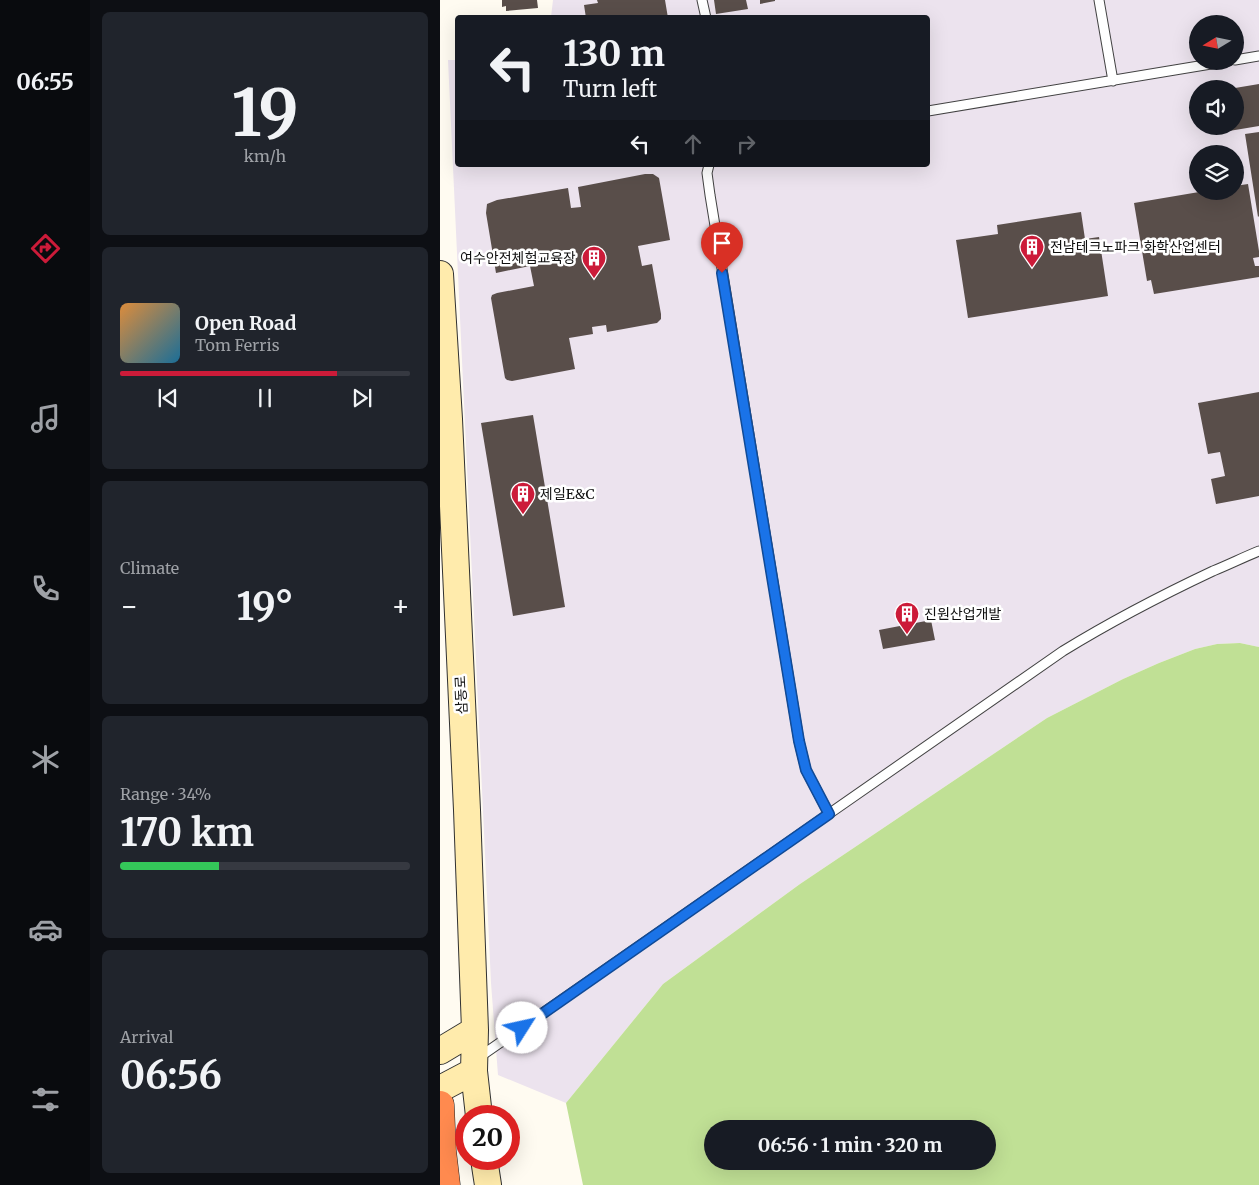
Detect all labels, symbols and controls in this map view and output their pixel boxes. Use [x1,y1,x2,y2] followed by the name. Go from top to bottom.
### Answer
[1189,15,1244,70] north arrow
[1189,15,1244,200] map controls
[563,32,665,76] text: 130 m
[480,35,545,100] icon: left
[16,68,74,96] text: 06:55
[231,72,299,154] text: 19
[563,75,657,103] text: Turn left
[1189,80,1244,135] button: sound
[626,130,654,158] icon: left
[679,130,707,158] icon: ahead
[732,130,760,158] icon: right
[1189,145,1244,200] button: layers
[244,146,286,166] text: km/h
[701,222,743,273] pin
[708,229,736,257] icon: arrive
[28,231,63,266] icon: directions
[1019,234,1045,268] building icon: 전남테크노파크 화학산업센터
[1050,238,1221,256] place label: 전남테크노파크 화학산업센터
[581,245,607,279] building icon: 여수안전체험교육장
[460,249,576,267] place label: 여수안전체험교육장
[195,311,297,335] text: Open Road
[195,335,280,355] text: Tom Ferris
[154,384,182,412] icon: previous
[251,384,279,412] icon: pause
[348,384,376,412] icon: next
[28,401,63,436] icon: music
[510,481,536,515] building icon: 제일E&C
[540,485,595,503] place label: 제일E&C
[120,558,179,578] text: Climate
[28,571,63,606] icon: phone
[237,583,294,630] text: 19°
[120,588,139,624] text: −
[391,588,410,624] text: +
[894,601,920,635] building icon: 진원산업개발
[924,605,1001,623] place label: 진원산업개발
[451,675,471,715] street label: 삼동로
[28,742,63,777] icon: climate
[120,784,211,804] text: Range · 34%
[120,809,254,856] text: 170 km
[28,912,63,947] icon: car
[495,1001,547,1053] position arrow
[120,1027,173,1047] text: Arrival
[120,1052,222,1099] text: 06:56
[28,1082,63,1117] icon: filters
[455,1105,520,1170] speed limit sign: 20
[758,1133,942,1157] text: 06:56 · 1 min · 320 m

